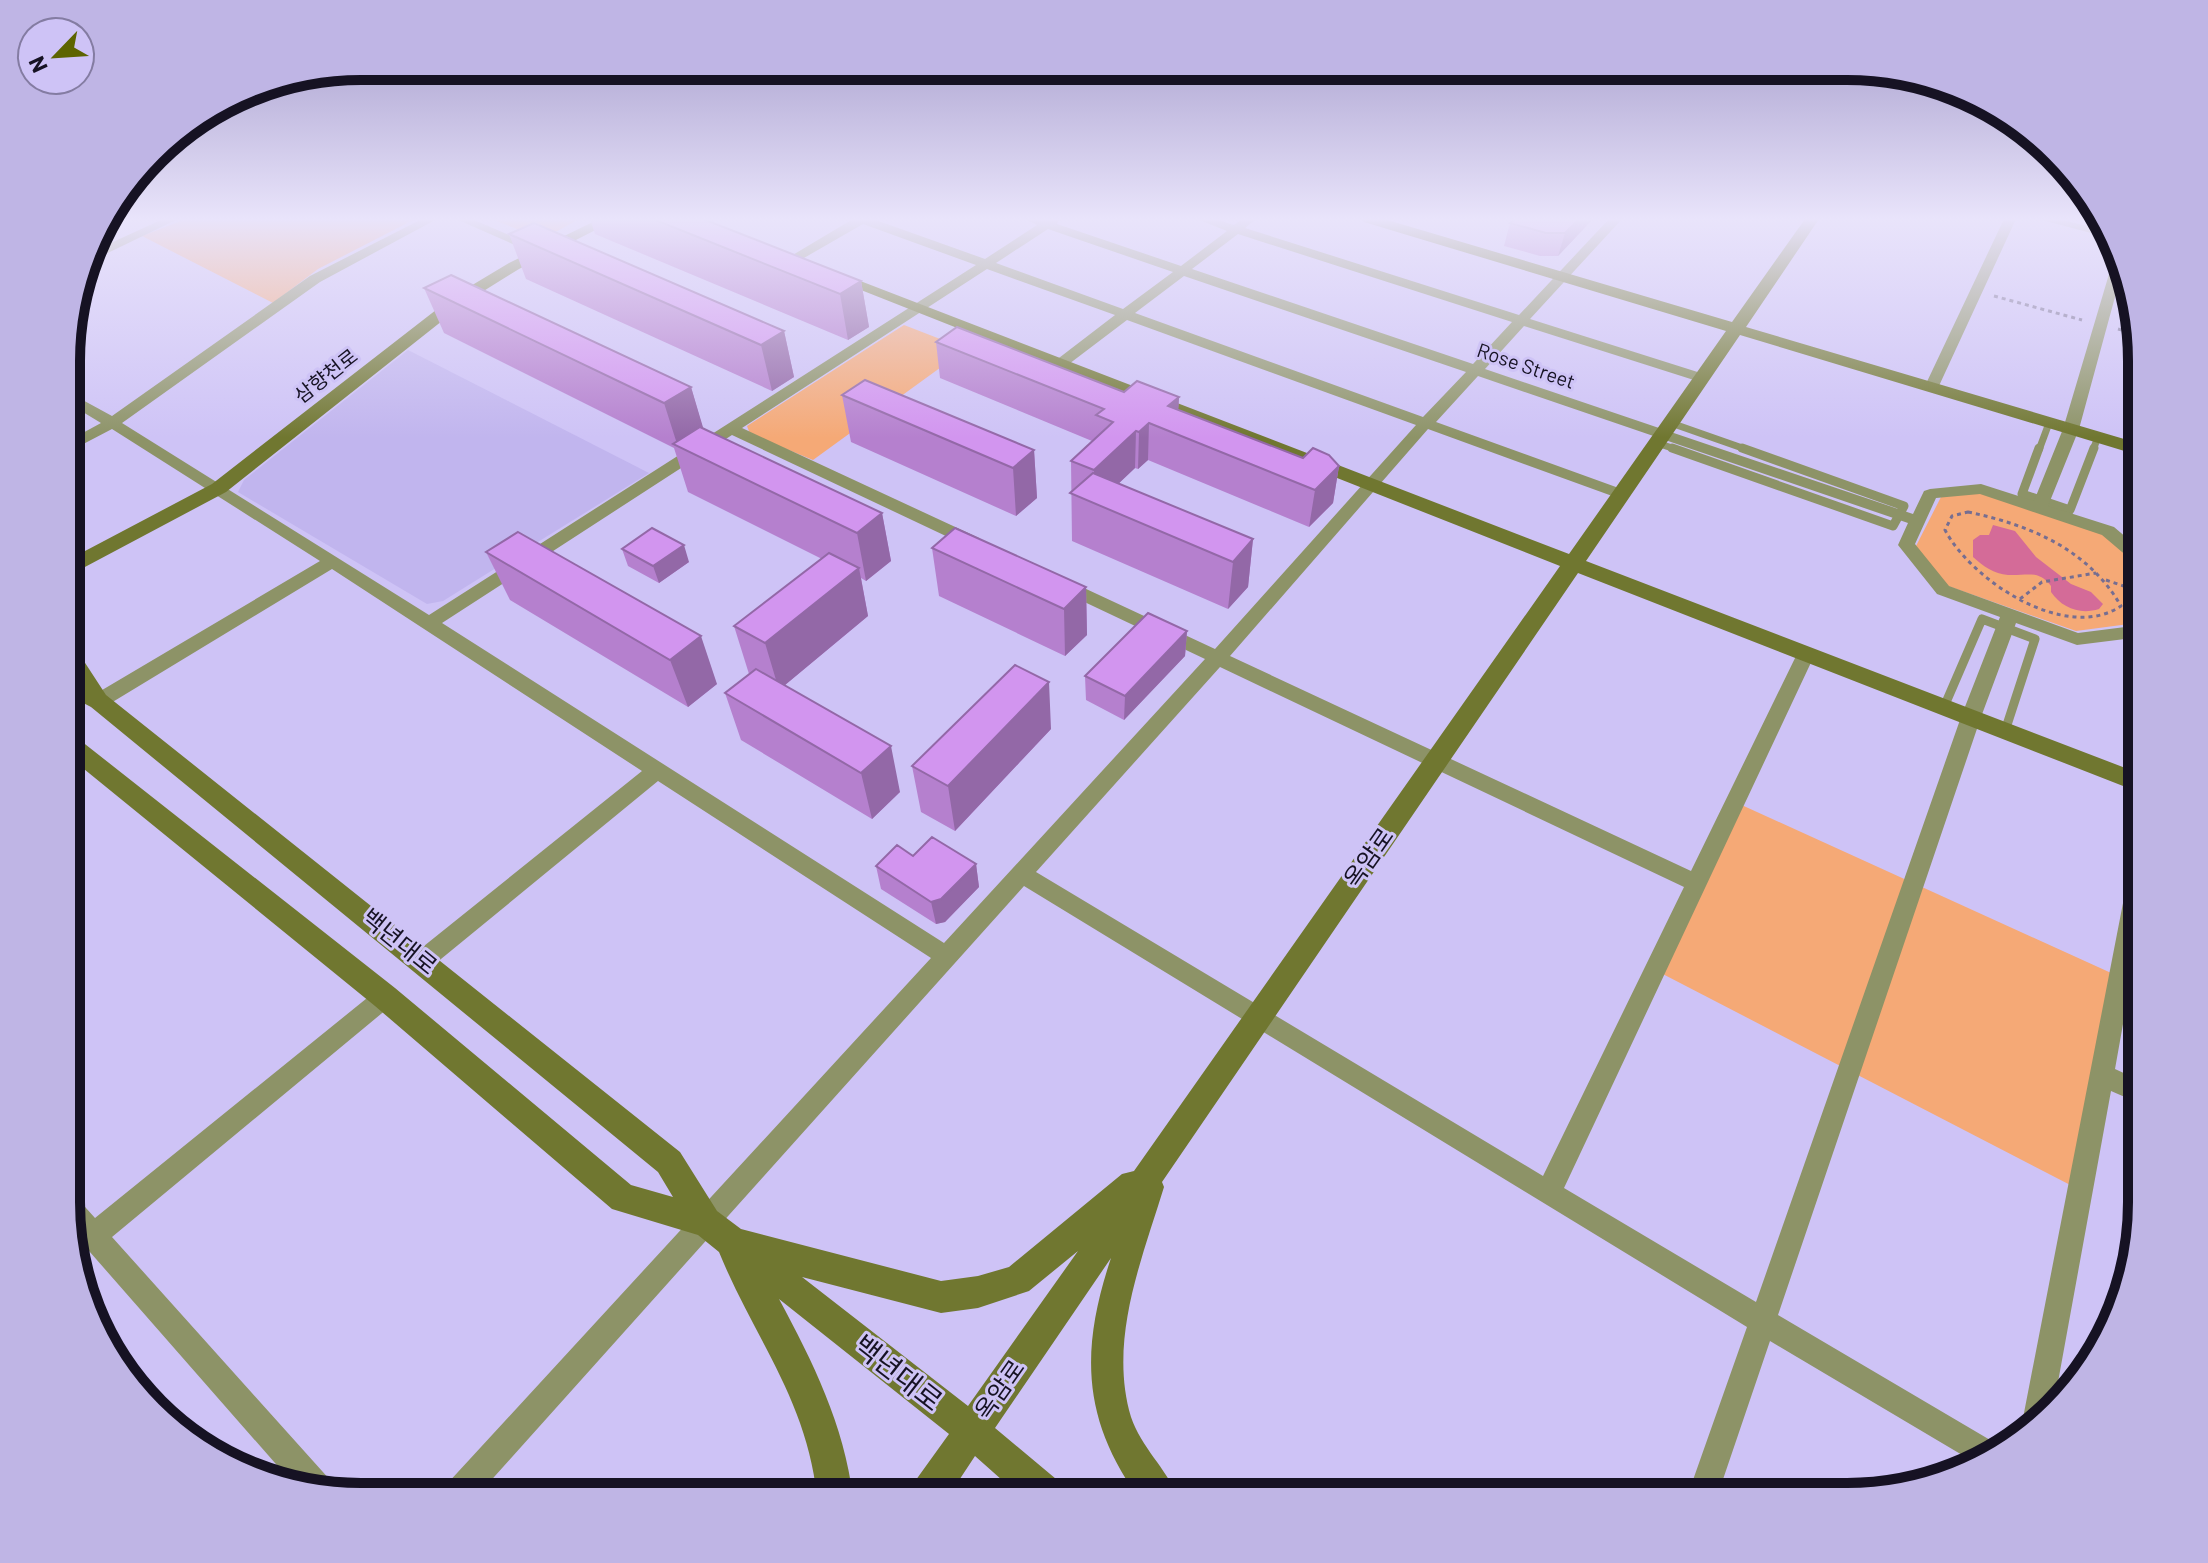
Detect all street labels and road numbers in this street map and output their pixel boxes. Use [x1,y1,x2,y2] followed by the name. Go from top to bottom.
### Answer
[1474,337,1578,393] street label: Rose Street
[289,343,362,407] street label: 삼향천로
[1337,822,1399,893] street label: 옥암로
[356,902,443,980] street label: 백년대로
[848,1327,950,1417] street label: 백년대로
[968,1354,1030,1425] street label: 옥암로

